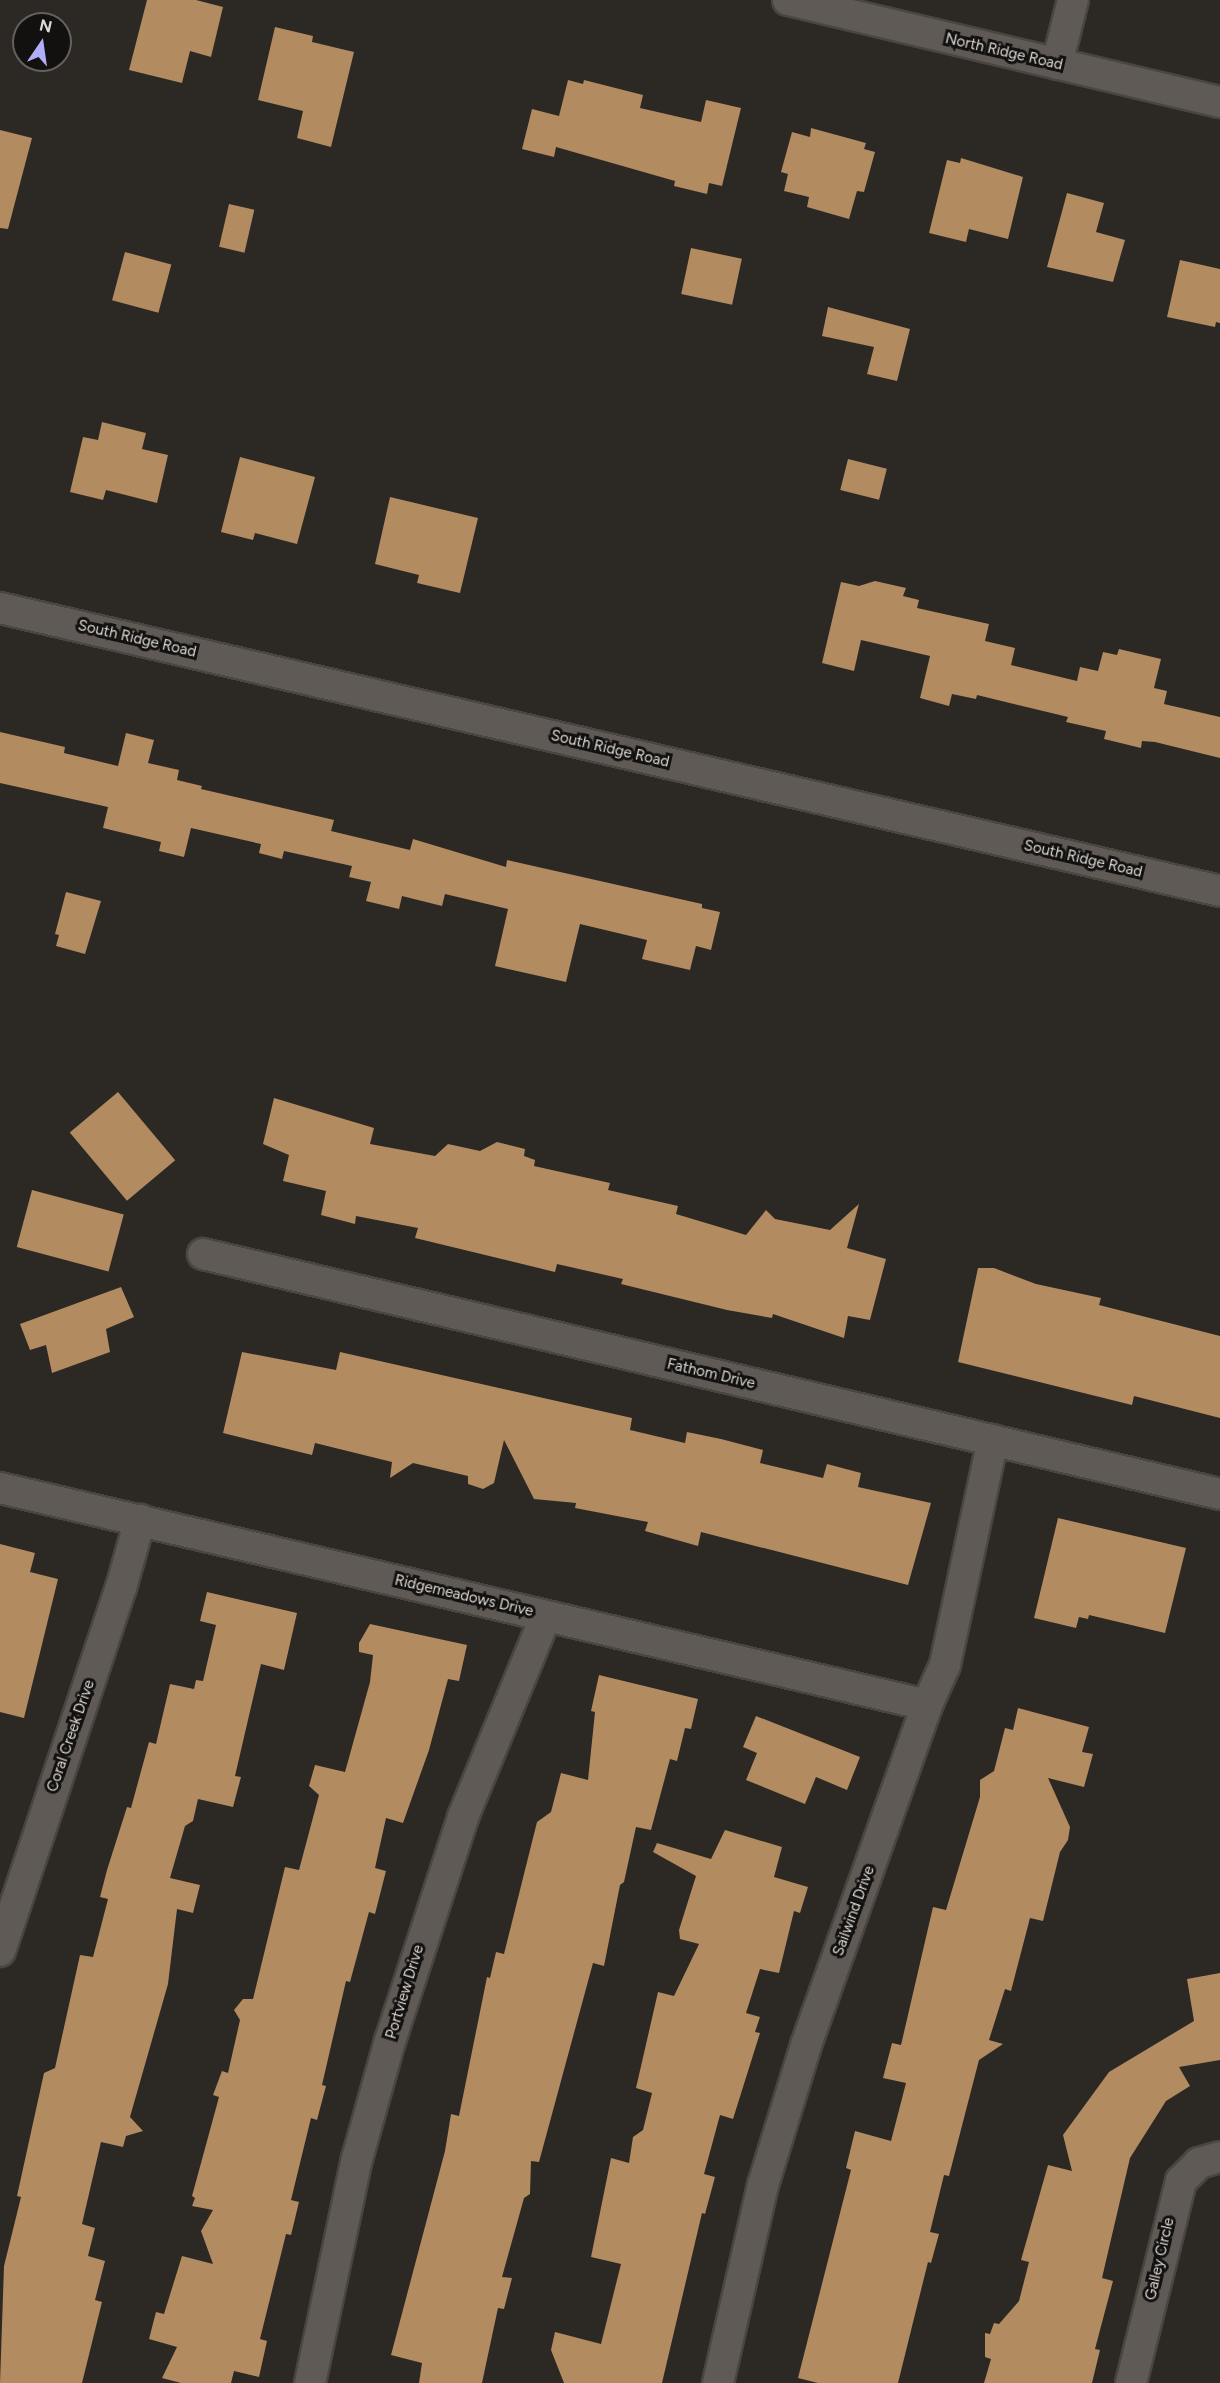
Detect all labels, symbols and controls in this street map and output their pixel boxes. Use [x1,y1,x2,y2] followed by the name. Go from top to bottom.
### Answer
[12,12,72,72] north arrow
[38,15,54,37] text: N
[944,30,1064,74] street label: North Ridge Road
[76,617,198,661] street label: South Ridge Road
[549,727,671,771] street label: South Ridge Road
[1022,837,1144,881] street label: South Ridge Road
[665,1355,757,1393] street label: Fathom Drive
[393,1571,535,1621] street label: Ridgemeadows Drive
[43,1678,99,1794] street label: Coral Creek Drive
[829,1864,879,1958] street label: Sailwind Drive
[382,1943,428,2041] street label: Portview Drive
[1142,2216,1178,2302] street label: Galley Circle

